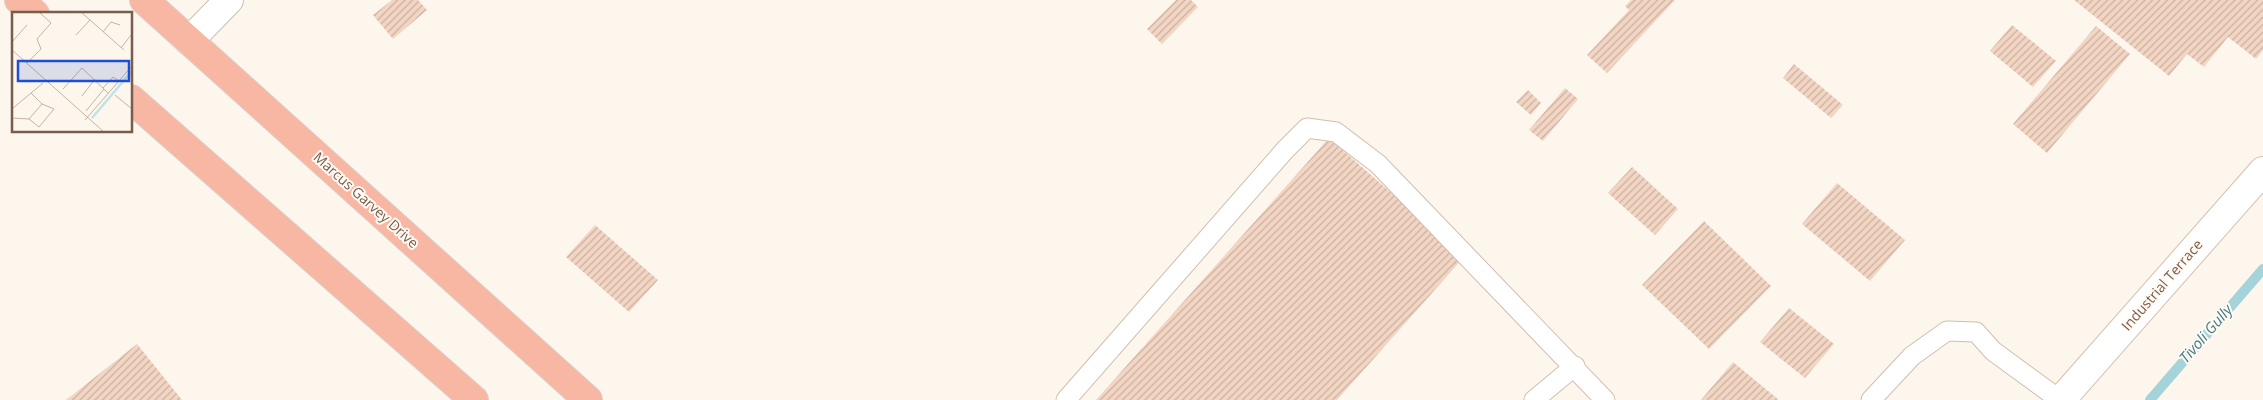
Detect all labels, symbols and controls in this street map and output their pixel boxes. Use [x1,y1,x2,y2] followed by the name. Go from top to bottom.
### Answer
[12,12,132,132] inset map
[310,147,423,252] street label: Marcus Garvey Drive
[2117,235,2207,334] street label: Industrial Terrace
[2174,299,2237,367] water label: Tivoli Gully

